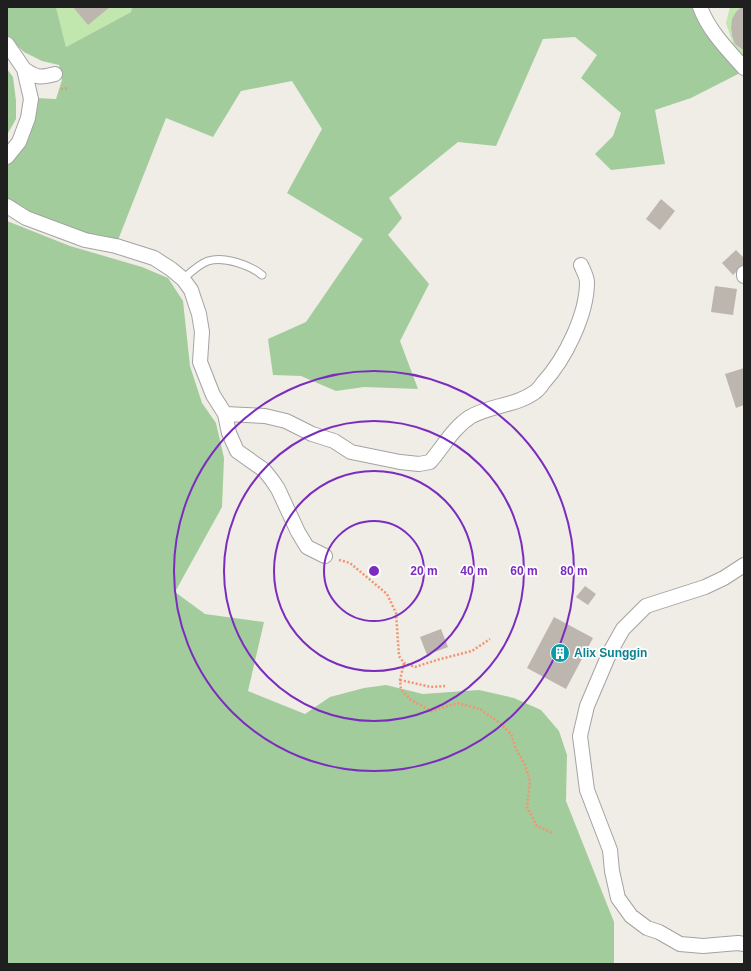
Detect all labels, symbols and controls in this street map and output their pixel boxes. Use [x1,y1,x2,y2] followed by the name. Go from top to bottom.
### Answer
[367,564,381,578] centre of rings
[410,564,438,578] text: 20 m
[460,564,488,578] text: 40 m
[510,564,538,578] text: 60 m
[560,564,588,578] text: 80 m
[549,642,571,664] building icon: Alix Sunggin
[574,646,647,660] place label: Alix Sunggin

